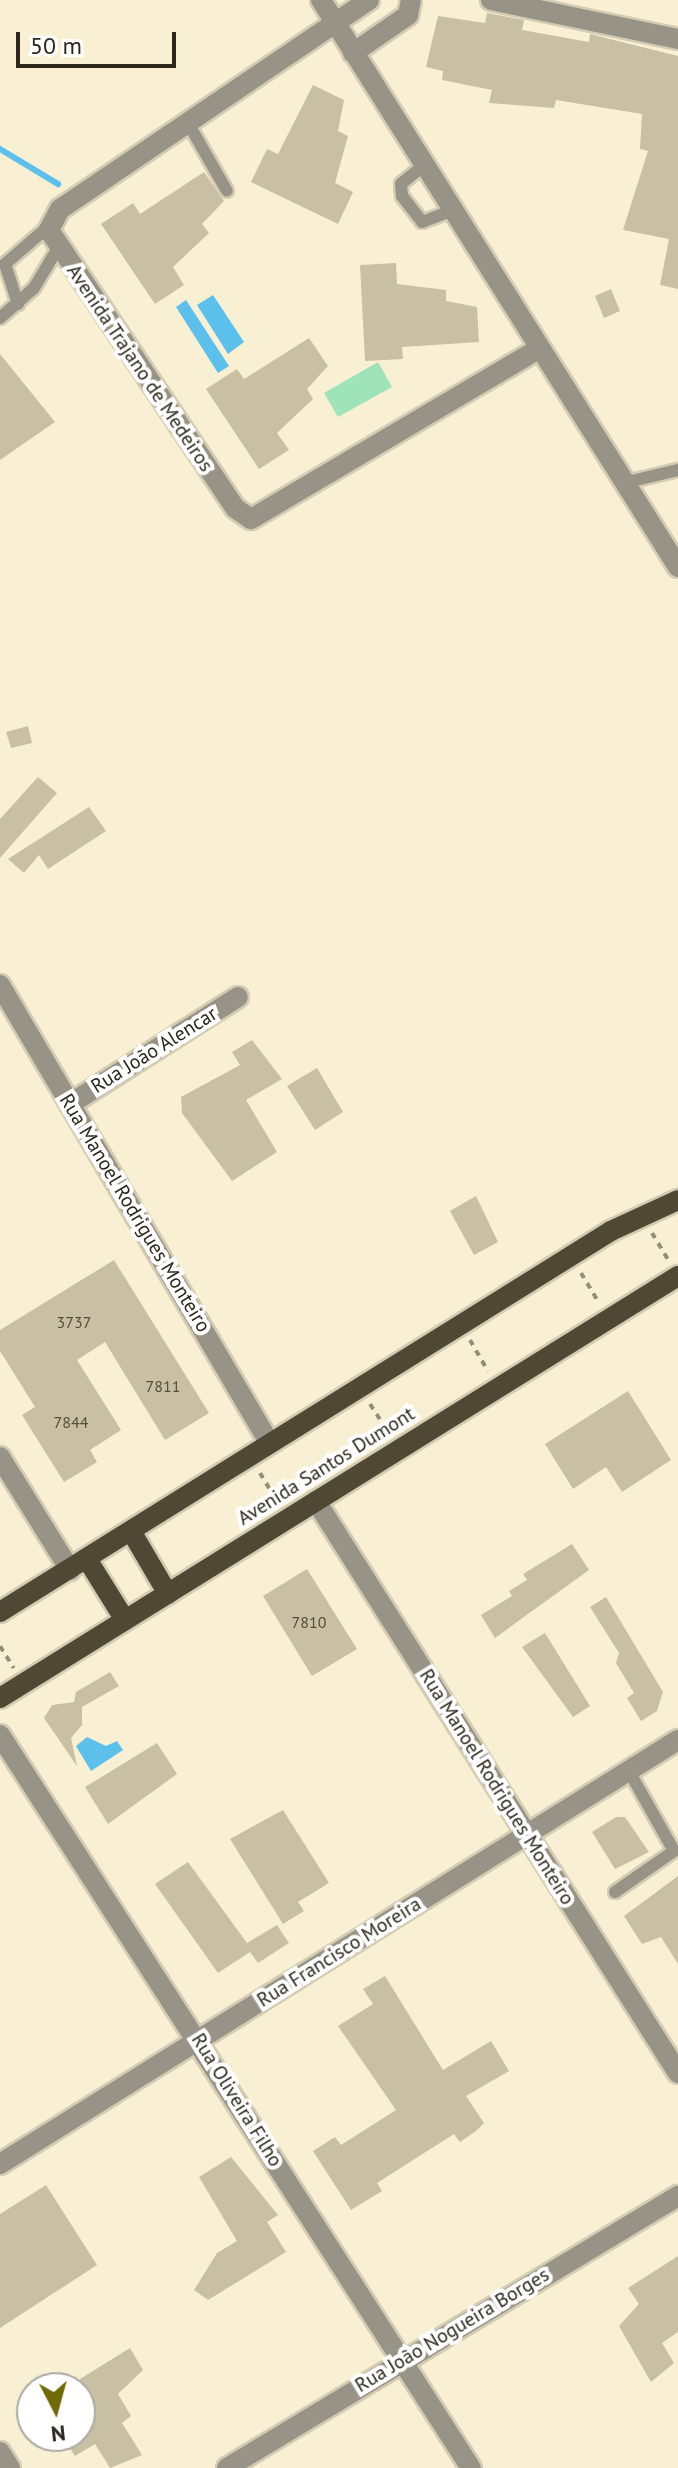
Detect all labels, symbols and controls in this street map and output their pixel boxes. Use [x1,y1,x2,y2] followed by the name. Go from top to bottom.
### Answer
[20,16,180,66] scale bar
[30,30,82,61] text: 50 m
[61,260,219,476] street label: Avenida Trajano de Medeiros
[86,1001,222,1099] street label: Rua João Alencar
[54,1090,216,1336] street label: Rua Manoel Rodrigues Monteiro
[57,1312,91,1332] house number: 3737
[146,1376,180,1396] house number: 7811
[233,1402,419,1530] street label: Avenida Santos Dumont
[54,1412,88,1432] house number: 7844
[292,1612,326,1632] house number: 7810
[414,1665,580,1909] street label: Rua Manoel Rodrigues Monteiro
[253,1892,425,2012] street label: Rua Francisco Moreira
[186,2029,288,2171] street label: Rua Oliveira Filho
[351,2263,553,2397] street label: Rua João Nogueira Borges
[16,2372,96,2452] north arrow
[50,2419,67,2449] text: N

